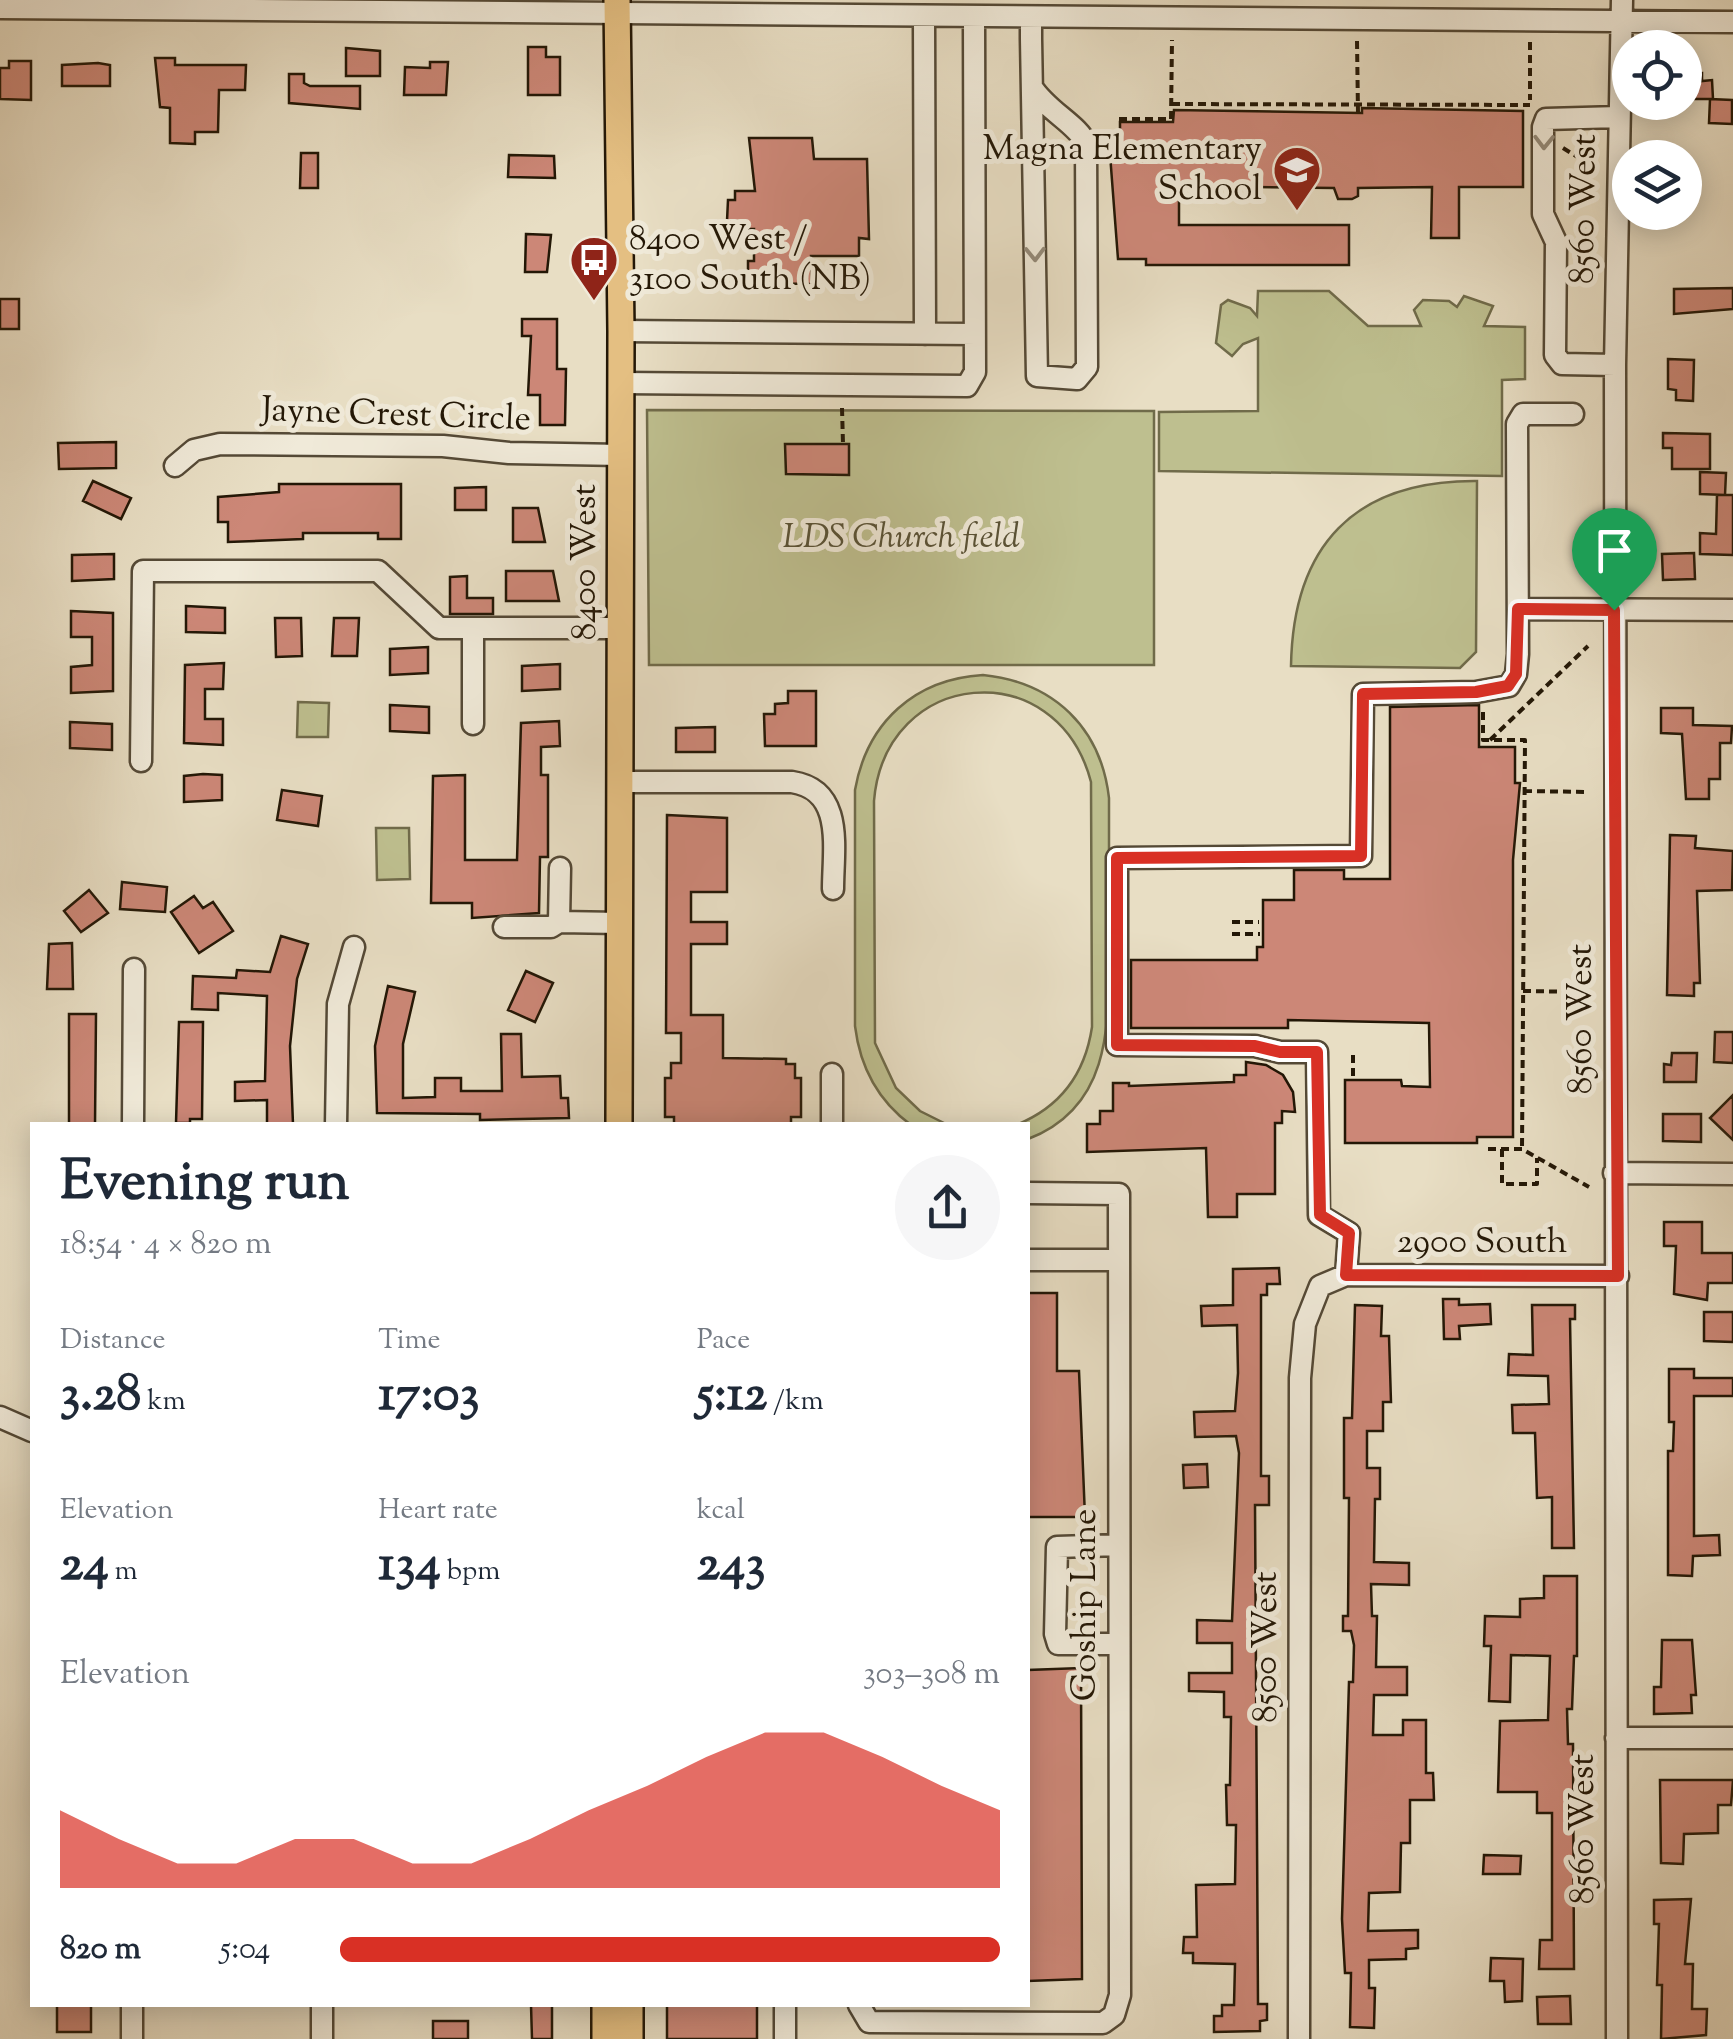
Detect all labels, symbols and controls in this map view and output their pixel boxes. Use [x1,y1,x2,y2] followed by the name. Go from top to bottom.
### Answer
[1612,30,1702,230] map controls
[1612,30,1702,120] button: locate
[983,125,1262,216] place label: Magna Elementary School
[1558,133,1612,285] street label: 8560 West
[1533,135,1554,151] one-way arrow
[1612,140,1702,230] button: layers
[1271,144,1323,212] school or university icon: Magna Elementary School
[629,215,871,306] place label: 8400 West / 3100 South (NB)
[568,234,620,302] bus stop icon: 8400 West / 3100 South (NB)
[1024,248,1046,263] one-way arrow
[258,386,532,446] street label: Jayne Crest Circle
[561,484,612,640] street label: 8400 West
[1572,508,1657,611] pin
[782,513,1020,564] park label: LDS Church field
[1587,523,1642,578] icon: arrive
[1557,944,1608,1094] street label: 8560 West
[60,1145,349,1224] text: Evening run
[895,1155,1000,1260] button: share
[1397,1218,1567,1269] street label: 2900 South
[60,1222,271,1268] text: 18:54 · 4 × 820 m
[60,1321,166,1361] text: Distance
[378,1321,441,1361] text: Time
[697,1321,750,1361] text: Pace
[60,1361,141,1433] text: 3.28
[378,1361,480,1433] text: 17:03
[697,1361,767,1433] text: 5:12
[141,1382,186,1422] text: km
[767,1382,824,1422] text: /km
[60,1491,174,1531] text: Elevation
[378,1491,498,1531] text: Heart rate
[697,1491,745,1531] text: kcal
[1061,1509,1112,1701] street label: Goship Lane
[60,1531,109,1603] text: 24
[378,1531,441,1603] text: 134
[697,1531,765,1603] text: 243
[109,1552,138,1592] text: m
[441,1552,500,1592] text: bpm
[1242,1571,1293,1723] street label: 8500 West
[60,1652,190,1698] text: Elevation
[863,1652,1000,1698] text: 303–308 m
[1559,1754,1610,1904] street label: 8560 West
[60,1927,141,1973] text: 820 m
[220,1927,270,1973] text: 5:04

